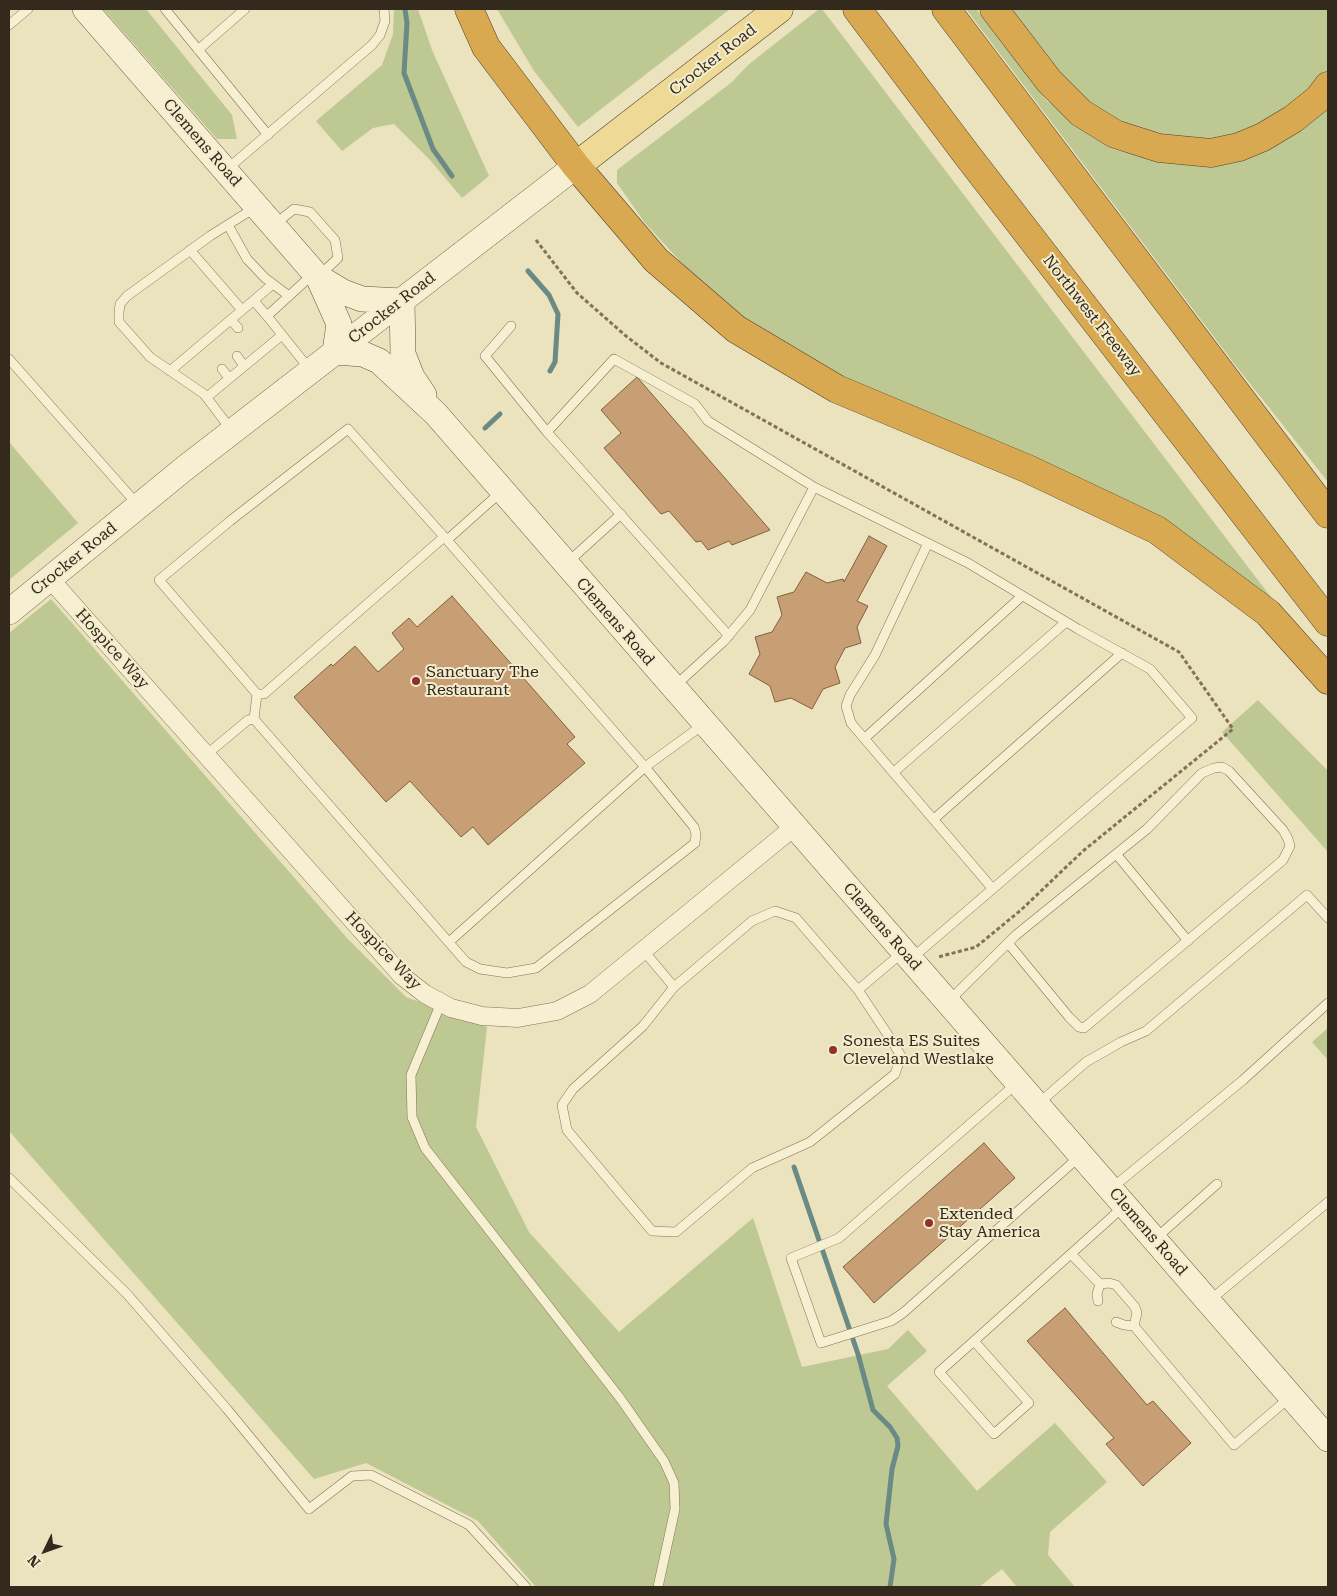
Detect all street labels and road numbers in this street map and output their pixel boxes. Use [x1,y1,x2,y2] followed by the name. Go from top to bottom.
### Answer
[666,20,760,100] street label: Crocker Road
[159,95,245,191] street label: Clemens Road
[1039,251,1145,381] street label: Northwest Freeway
[345,268,439,348] street label: Crocker Road
[27,518,121,600] street label: Crocker Road
[572,574,658,670] street label: Clemens Road
[71,605,153,693] street label: Hospice Way
[839,879,925,975] street label: Clemens Road
[341,908,425,994] street label: Hospice Way
[1105,1184,1191,1280] street label: Clemens Road

